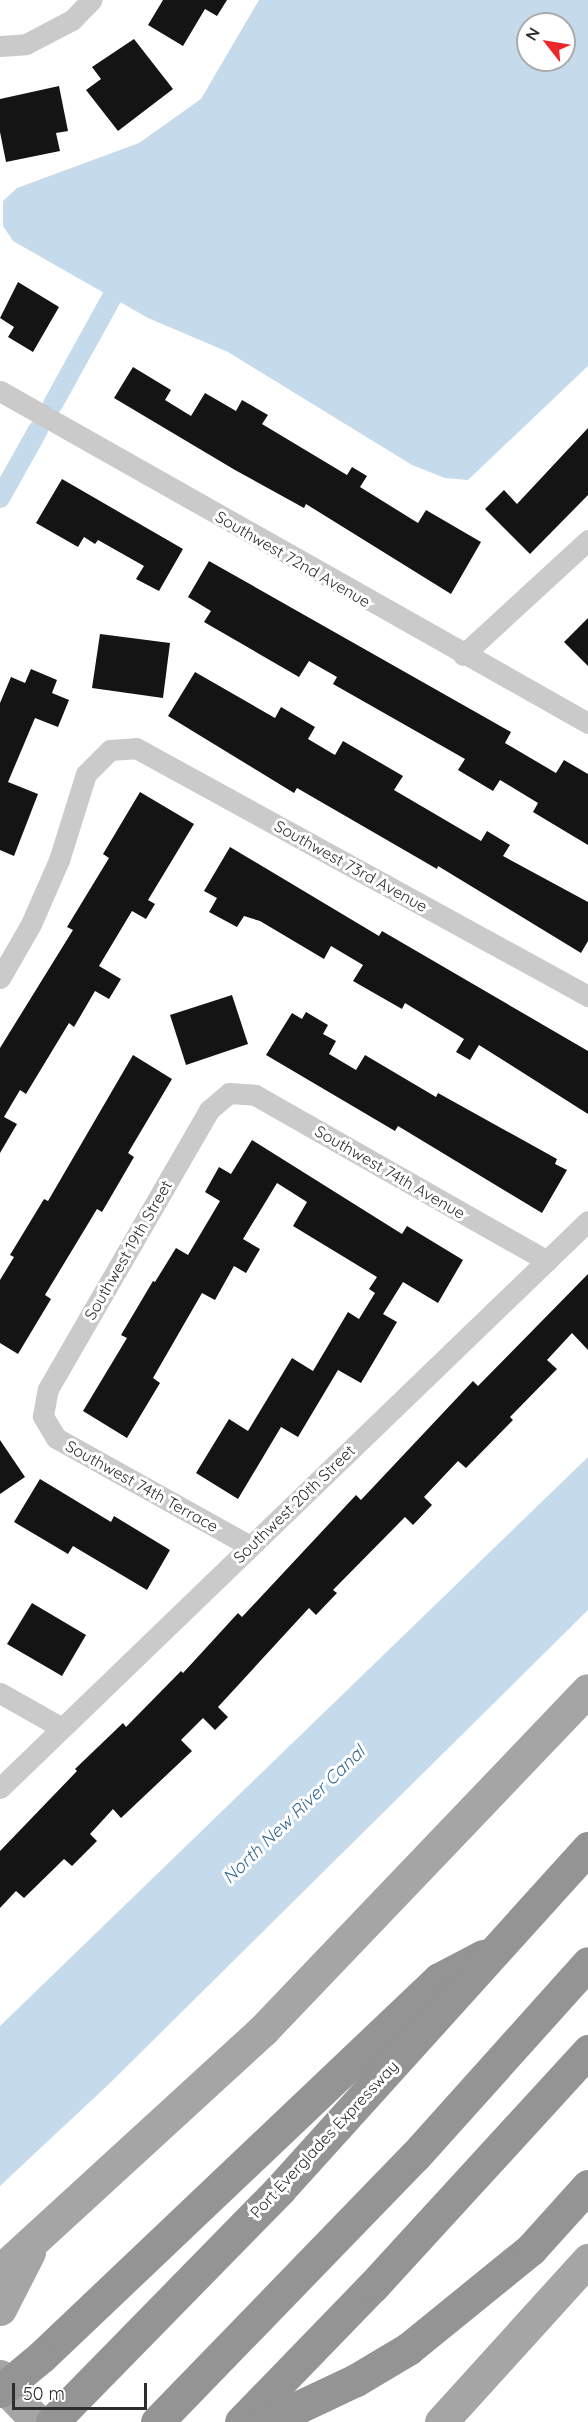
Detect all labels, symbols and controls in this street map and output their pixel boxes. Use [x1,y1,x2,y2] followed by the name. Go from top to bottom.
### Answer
[516,12,576,72] north arrow
[521,24,544,44] text: N
[212,507,374,611] street label: Southwest 72nd Avenue
[271,816,431,916] street label: Southwest 73rd Avenue
[311,1121,469,1223] street label: Southwest 74th Avenue
[80,1177,176,1323] street label: Southwest 19th Street
[62,1436,222,1536] street label: Southwest 74th Terrace
[229,1441,359,1567] street label: Southwest 20th Street
[218,1741,370,1889] water label: North New River Canal
[246,2056,402,2222] street label: Port Everglades Expressway
[15,2371,150,2409] scale bar
[23,2382,65,2405] text: 50 m

